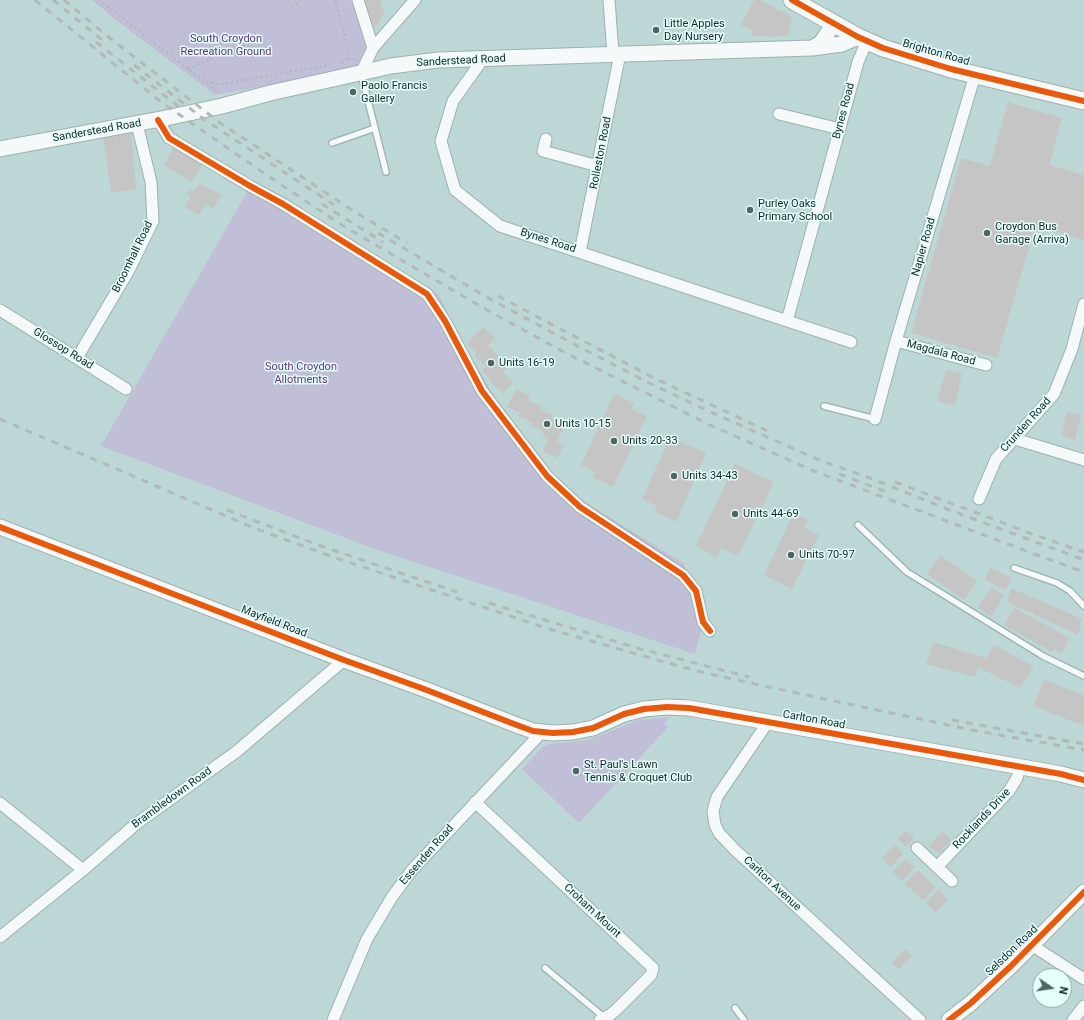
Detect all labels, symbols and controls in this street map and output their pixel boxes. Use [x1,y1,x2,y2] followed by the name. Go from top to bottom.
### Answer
[664,17,725,43] place label: Little Apples Day Nursery
[651,25,661,35] marker: Little Apples Day Nursery
[181,32,271,58] park label: South Croydon Recreation Ground
[901,37,971,69] street label: Brighton Road
[416,52,506,70] street label: Sanderstead Road
[361,79,427,105] place label: Paolo Francis Gallery
[830,81,858,141] street label: Bynes Road
[348,87,358,97] marker: Paolo Francis Gallery
[587,116,615,190] street label: Rolleston Road
[52,117,142,145] street label: Sanderstead Road
[758,197,832,223] place label: Purley Oaks Primary School
[745,205,755,215] marker: Purley Oaks Primary School
[909,216,939,278] street label: Napier Road
[110,219,156,295] street label: Broomhall Road
[995,220,1069,246] place label: Croydon Bus Garage (Arriva)
[519,226,577,256] street label: Bynes Road
[982,228,992,238] marker: Croydon Bus Garage (Arriva)
[31,325,95,373] street label: Glossop Road
[905,337,977,369] street label: Magdala Road
[499,356,555,370] place label: Units 16-19
[486,358,496,368] marker: Units 16-19
[265,360,337,386] park label: South Croydon Allotments
[998,395,1054,455] street label: Crunden Road
[555,417,611,431] place label: Units 10-15
[542,419,552,429] marker: Units 10-15
[622,434,678,448] place label: Units 20-33
[609,436,619,446] marker: Units 20-33
[682,469,738,483] place label: Units 34-43
[669,471,679,481] marker: Units 34-43
[743,507,799,521] place label: Units 44-69
[730,509,740,519] marker: Units 44-69
[799,548,855,562] place label: Units 70-97
[786,550,796,560] marker: Units 70-97
[239,603,309,641] street label: Mayfield Road
[782,708,846,732] street label: Carlton Road
[584,758,692,784] place label: St. Paul's Lawn Tennis & Croquet Club
[130,765,214,831] street label: Brambledown Road
[571,766,581,776] marker: St. Paul's Lawn Tennis & Croquet Club
[950,786,1014,852] street label: Rocklands Drive
[397,822,457,888] street label: Essenden Road
[740,854,804,914] street label: Carlton Avenue
[561,881,623,941] street label: Croham Mount
[983,923,1041,979] street label: Selsdon Road
[1032,968,1072,1008] north arrow
[1056,985,1070,996] text: N

